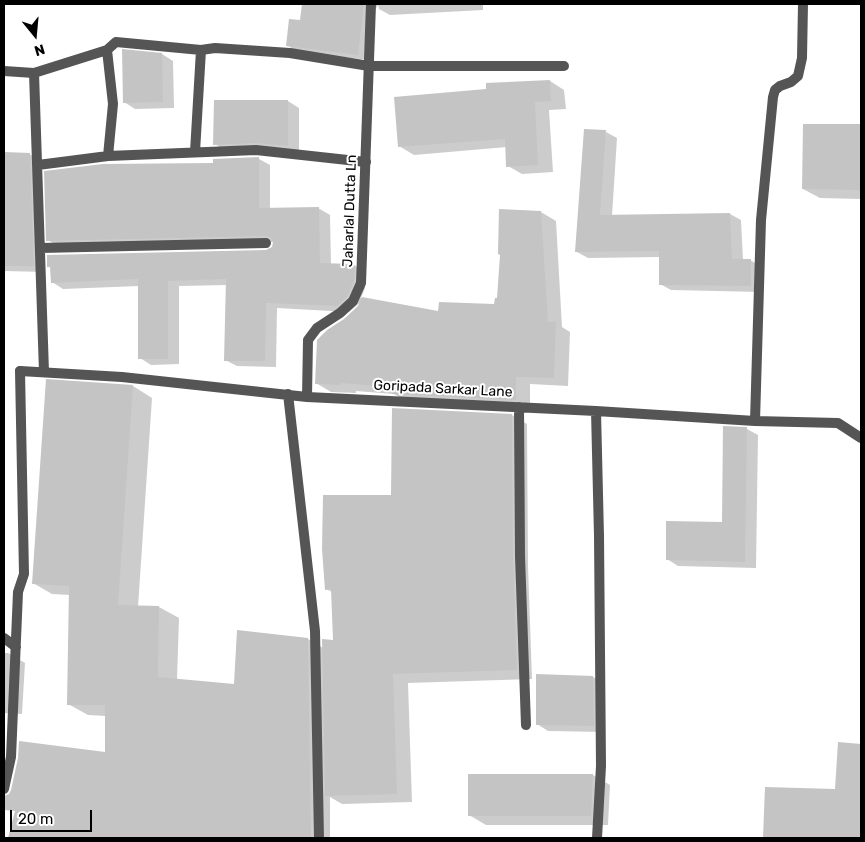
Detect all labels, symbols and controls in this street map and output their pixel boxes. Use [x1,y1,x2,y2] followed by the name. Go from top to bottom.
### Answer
[10,10,60,60] north arrow
[32,40,47,59] text: N
[340,154,360,268] street label: Jaharlal Dutta Ln
[373,377,513,401] street label: Goripada Sarkar Lane
[12,800,95,832] scale bar
[18,810,53,828] text: 20 m

